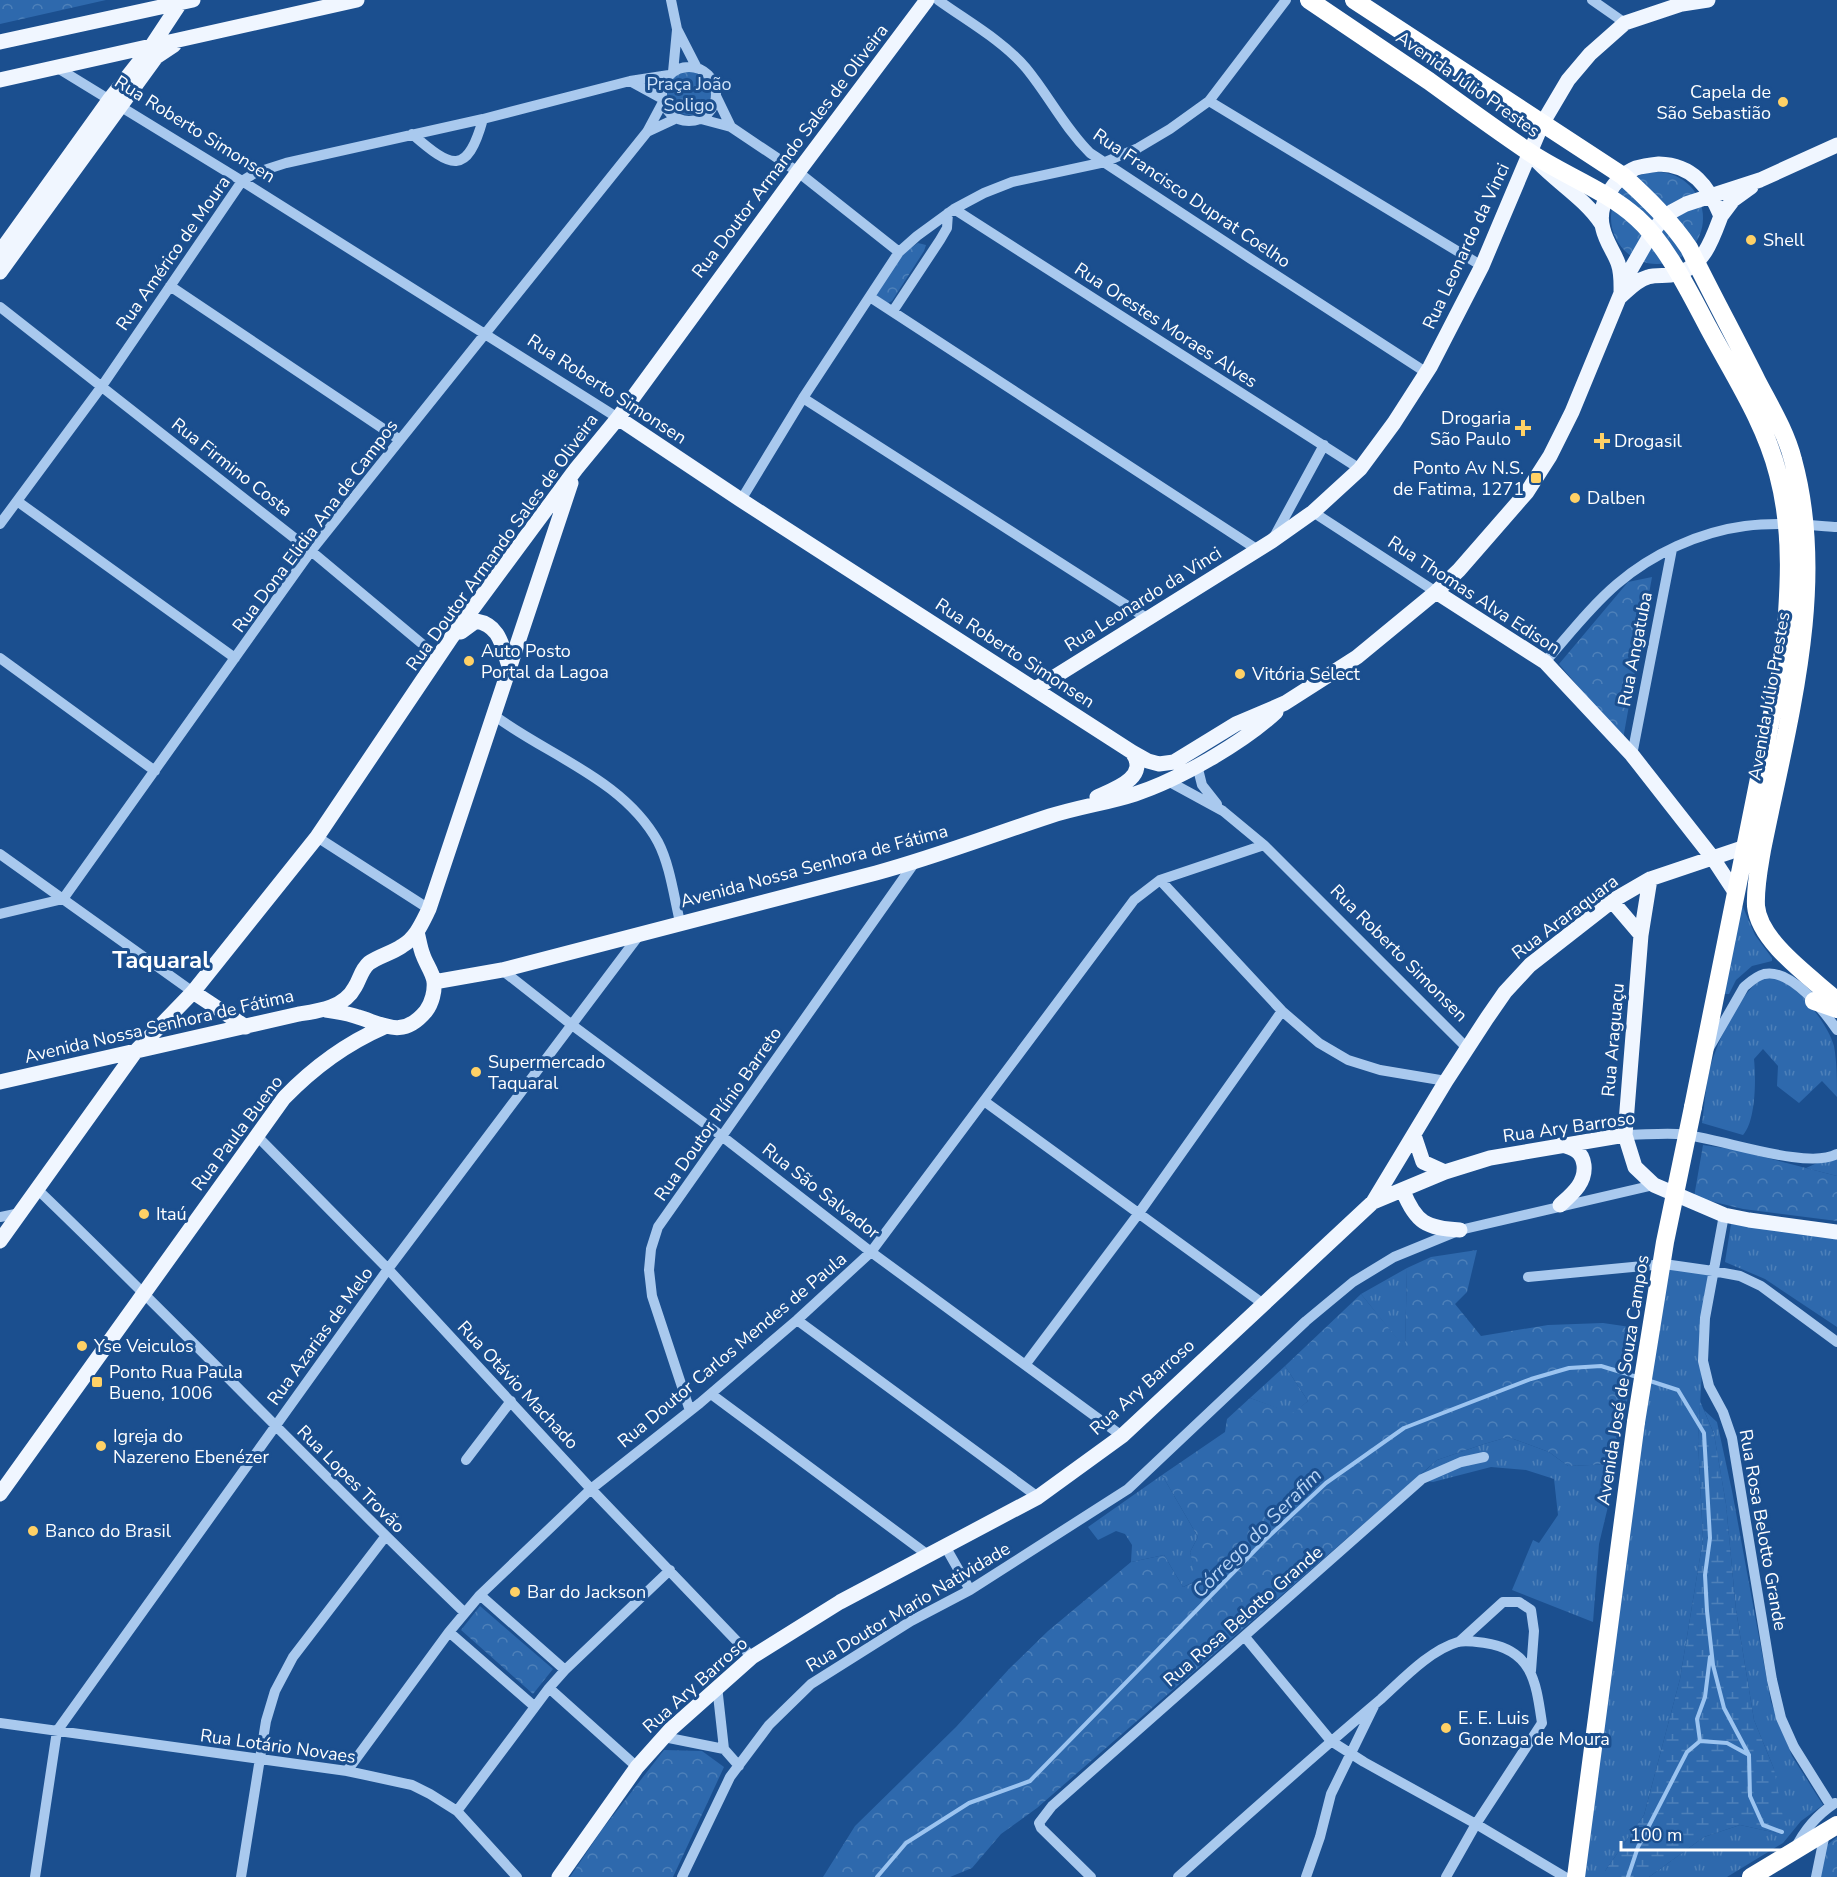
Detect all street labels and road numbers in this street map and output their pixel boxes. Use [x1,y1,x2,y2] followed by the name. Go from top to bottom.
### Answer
[686,19,894,283] street label: Rua Doutor Armando Sales de Oliveira
[1391,25,1545,143] street label: Avenida Júlio Prestes
[110,70,280,188] street label: Rua Roberto Simonsen
[1089,123,1295,273] street label: Rua Francisco Duprat Coelho
[1417,159,1515,333] street label: Rua Leonardo da Vinci
[110,171,236,335] street label: Rua Américo de Moura
[1070,257,1262,393] street label: Rua Orestes Moraes Alves
[523,328,691,450] street label: Rua Roberto Simonsen
[400,409,604,675] street label: Rua Doutor Armando Sales de Oliveira
[167,412,297,522] street label: Rua Firmino Costa
[227,415,403,637] street label: Rua Dona Elidia Ana de Campos
[1383,530,1565,660] street label: Rua Thomas Alva Edison
[1060,541,1226,657] street label: Rua Leonardo da Vinci
[1612,590,1658,708] street label: Rua Angatuba
[931,592,1099,714] street label: Rua Roberto Simonsen
[1742,610,1796,782] street label: Avenida Júlio Prestes
[678,819,950,913] street label: Avenida Nossa Senhora de Fátima
[1507,869,1623,965] street label: Rua Araraquara
[1325,879,1473,1027] street label: Rua Roberto Simonsen
[1596,982,1630,1098] street label: Rua Araguaçu
[22,983,296,1069] street label: Avenida Nossa Senhora de Fátima
[649,1022,787,1206] street label: Rua Doutor Plínio Barreto
[186,1070,288,1196] street label: Rua Paula Bueno
[1501,1106,1637,1148] street label: Rua Ary Barroso
[757,1138,885,1245] street label: Rua São Salvador
[612,1247,852,1453] street label: Rua Doutor Carlos Mendes de Paula
[1591,1253,1655,1507] street label: Avenida José de Souza Campos
[262,1262,378,1410] street label: Rua Azarias de Melo
[452,1316,584,1454] street label: Rua Otávio Machado
[1084,1333,1200,1441] street label: Rua Ary Barroso
[292,1420,410,1538] street label: Rua Lopes Trovão
[1733,1427,1793,1633] street label: Rua Rosa Belotto Grande
[801,1536,1015,1678] street label: Rua Doutor Mario Natividade
[1158,1540,1328,1692] street label: Rua Rosa Belotto Grande
[637,1631,753,1739] street label: Rua Ary Barroso
[199,1723,357,1769] street label: Rua Lotário Novaes

